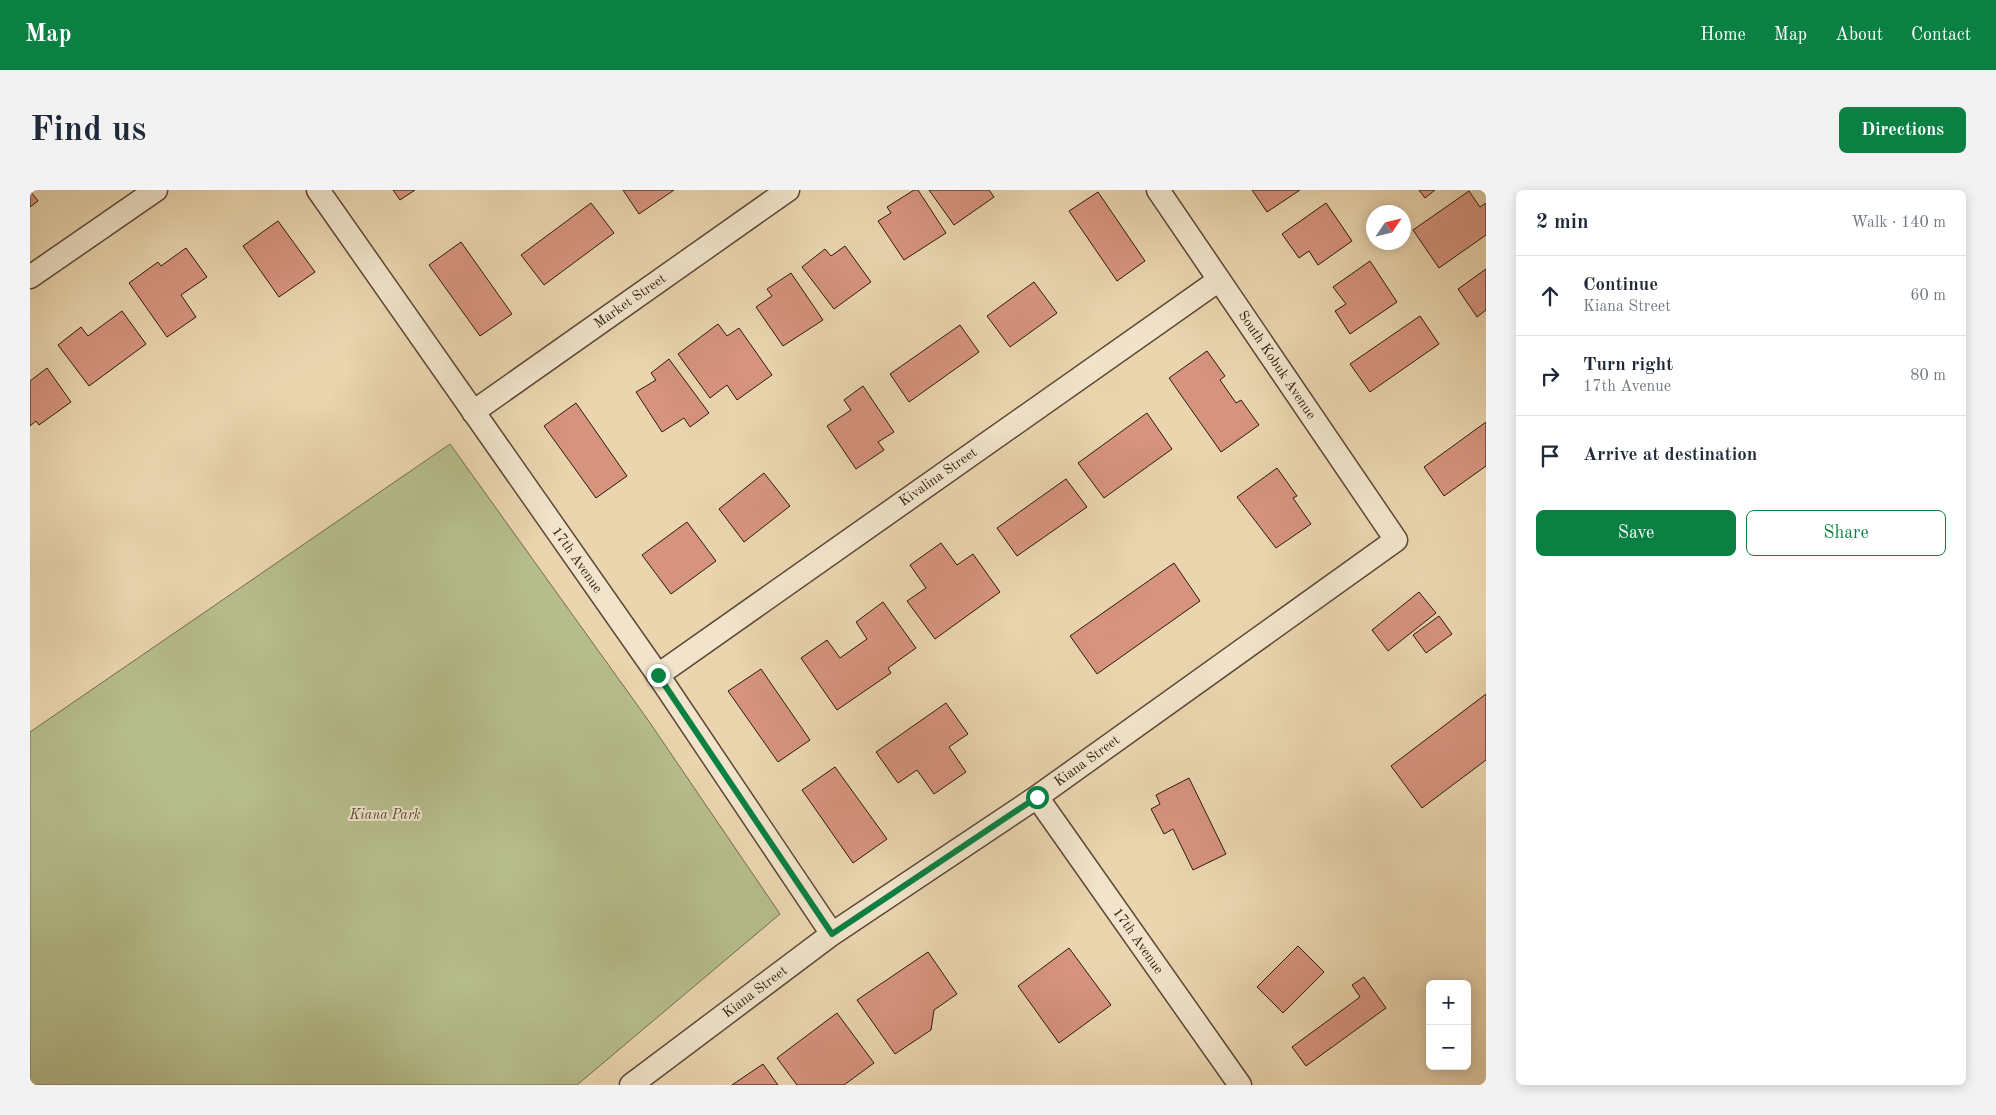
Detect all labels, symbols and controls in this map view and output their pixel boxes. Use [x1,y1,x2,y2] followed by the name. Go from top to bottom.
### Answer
[25,23,72,47] text: Map
[1700,26,1746,44] text: Home
[1774,26,1807,44] text: Map
[1835,26,1883,44] text: About
[1911,26,1971,44] text: Contact
[1839,107,1966,153] button: Directions
[30,113,146,148] text: Find us
[1366,205,1411,250] north arrow
[1536,212,1589,233] text: 2 min
[1851,215,1946,231] text: Walk · 140 m
[592,271,669,331] street label: Market Street
[1583,276,1658,295] text: Continue
[1536,282,1564,310] icon: ahead
[1910,288,1946,304] text: 60 m
[1583,299,1671,315] text: Kiana Street
[1236,308,1318,422] street label: South Kobuk Avenue
[1583,356,1673,375] text: Turn right
[1536,362,1564,390] icon: right
[1910,368,1946,384] text: 80 m
[1583,379,1671,395] text: 17th Avenue
[1536,442,1564,470] icon: arrive
[897,445,979,509] street label: Kivalina Street
[1583,446,1757,465] text: Arrive at destination
[1536,510,1736,556] button: Save
[1746,510,1946,556] button: Share
[549,524,605,596] street label: 17th Avenue
[647,664,670,687] route end
[1052,733,1122,789] street label: Kiana Street
[1026,786,1049,809] route start
[348,808,421,822] park label: Kiana Park
[1110,905,1166,977] street label: 17th Avenue
[720,963,790,1021] street label: Kiana Street
[1426,980,1471,1070] map controls
[1426,980,1471,1025] button: +
[1426,1025,1471,1070] button: −

